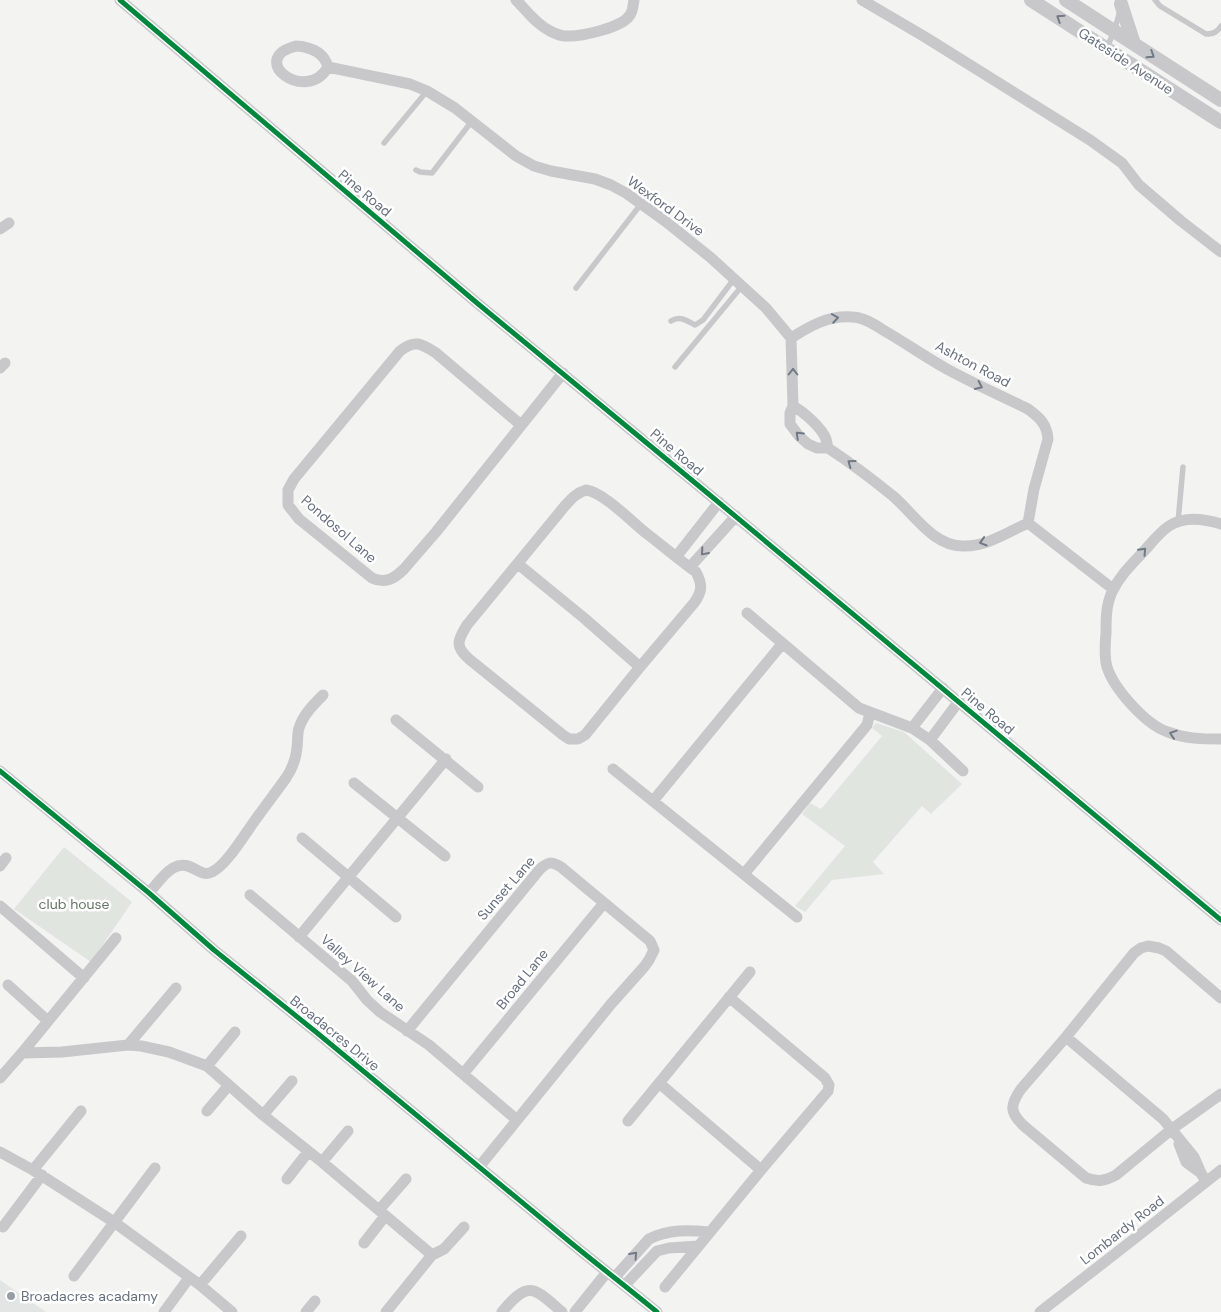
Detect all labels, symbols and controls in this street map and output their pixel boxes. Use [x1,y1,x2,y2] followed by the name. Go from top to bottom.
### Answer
[1056,15,1065,25] one-way arrow
[1075,24,1177,98] street label: Gateside Avenue
[1146,48,1155,58] one-way arrow
[335,166,395,220] street label: Pine Road
[624,172,708,240] street label: Wexford Drive
[832,313,840,324] one-way arrow
[932,337,1014,391] street label: Ashton Road
[788,368,798,376] one-way arrow
[974,380,983,390] one-way arrow
[647,425,707,479] street label: Pine Road
[796,432,805,441] one-way arrow
[847,460,857,469] one-way arrow
[298,491,381,567] street label: Pondosol Lane
[979,537,988,547] one-way arrow
[700,546,709,555] one-way arrow
[1137,548,1146,557] one-way arrow
[958,684,1018,738] street label: Pine Road
[1169,729,1178,739] one-way arrow
[473,852,539,924] street label: Sunset Lane
[39,895,110,913] park label: club house
[317,930,409,1016] street label: Valley View Lane
[492,945,552,1013] street label: Broad Lane
[286,991,384,1075] street label: Broadacres Drive
[1076,1191,1168,1269] street label: Lombardy Road
[629,1251,638,1260] one-way arrow
[21,1287,158,1305] place label: Broadacres acadamy
[5,1290,17,1302] marker: Broadacres acadamy

